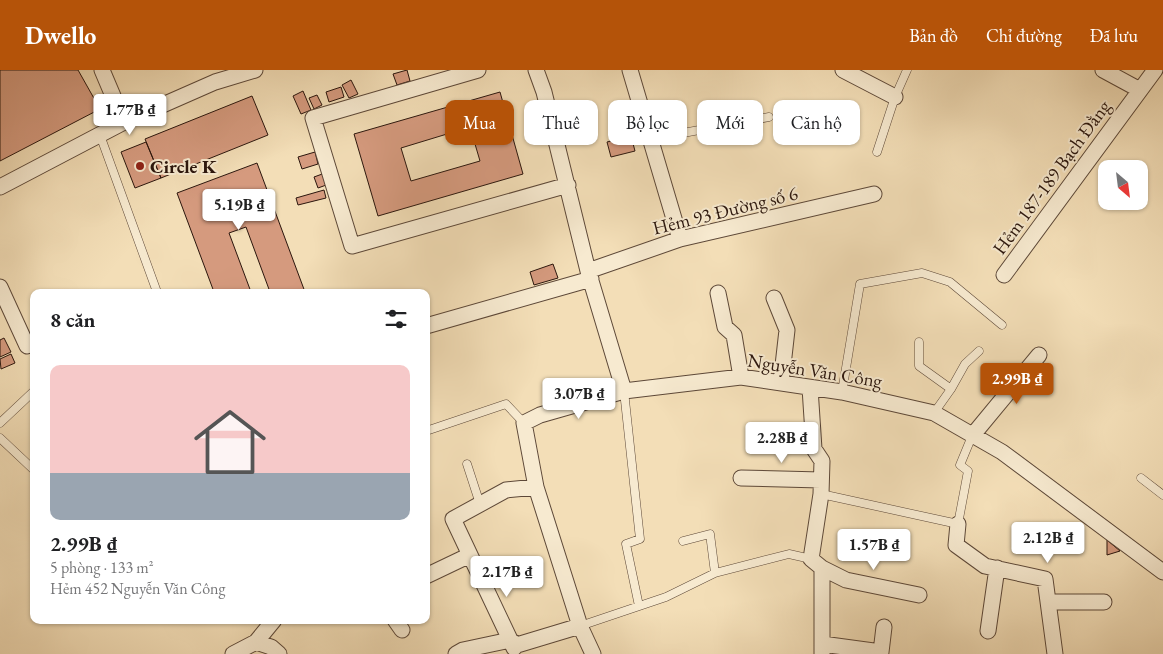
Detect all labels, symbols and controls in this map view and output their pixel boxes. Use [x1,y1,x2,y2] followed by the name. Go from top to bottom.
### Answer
[25,20,96,51] text: Dwello
[909,24,958,47] text: Bản đồ
[986,24,1062,47] text: Chỉ đường
[1090,24,1138,47] text: Đã lưu
[84,93,176,136] pin: 1.77B ₫
[987,94,1116,260] street label: Hẻm 187-189 Bạch Đằng
[104,99,156,120] text: 1.77B ₫
[445,100,514,145] chip: Mua
[524,100,598,145] chip: Thuê
[608,100,687,145] chip: Bộ lọc
[697,100,763,145] chip: Mới
[773,100,860,145] chip: Căn hộ
[150,154,217,179] place label: Circle K
[134,160,146,172] marker: Circle K
[1098,160,1148,210] north arrow
[1098,160,1148,210] map controls
[650,180,800,241] street label: Hẻm 93 Đường số 6
[193,189,285,231] pin: 5.19B ₫
[213,194,265,215] text: 5.19B ₫
[382,305,410,333] icon: filters
[50,306,96,333] text: 8 căn
[746,348,885,394] street label: Nguyễn Văn Công
[971,362,1063,405] pin: 2.99B ₫
[991,368,1043,389] text: 2.99B ₫
[533,378,625,420] pin: 3.07B ₫
[553,383,605,404] text: 3.07B ₫
[185,397,275,487] icon: home
[736,422,828,464] pin: 2.28B ₫
[756,427,808,448] text: 2.28B ₫
[1002,522,1094,564] pin: 2.12B ₫
[1022,527,1074,548] text: 2.12B ₫
[828,528,920,571] pin: 1.57B ₫
[50,530,117,557] text: 2.99B ₫
[848,534,900,555] text: 1.57B ₫
[461,556,553,598] pin: 2.17B ₫
[50,557,154,578] text: 5 phòng · 133 m²
[481,561,533,582] text: 2.17B ₫
[50,578,226,599] text: Hẻm 452 Nguyễn Văn Công

